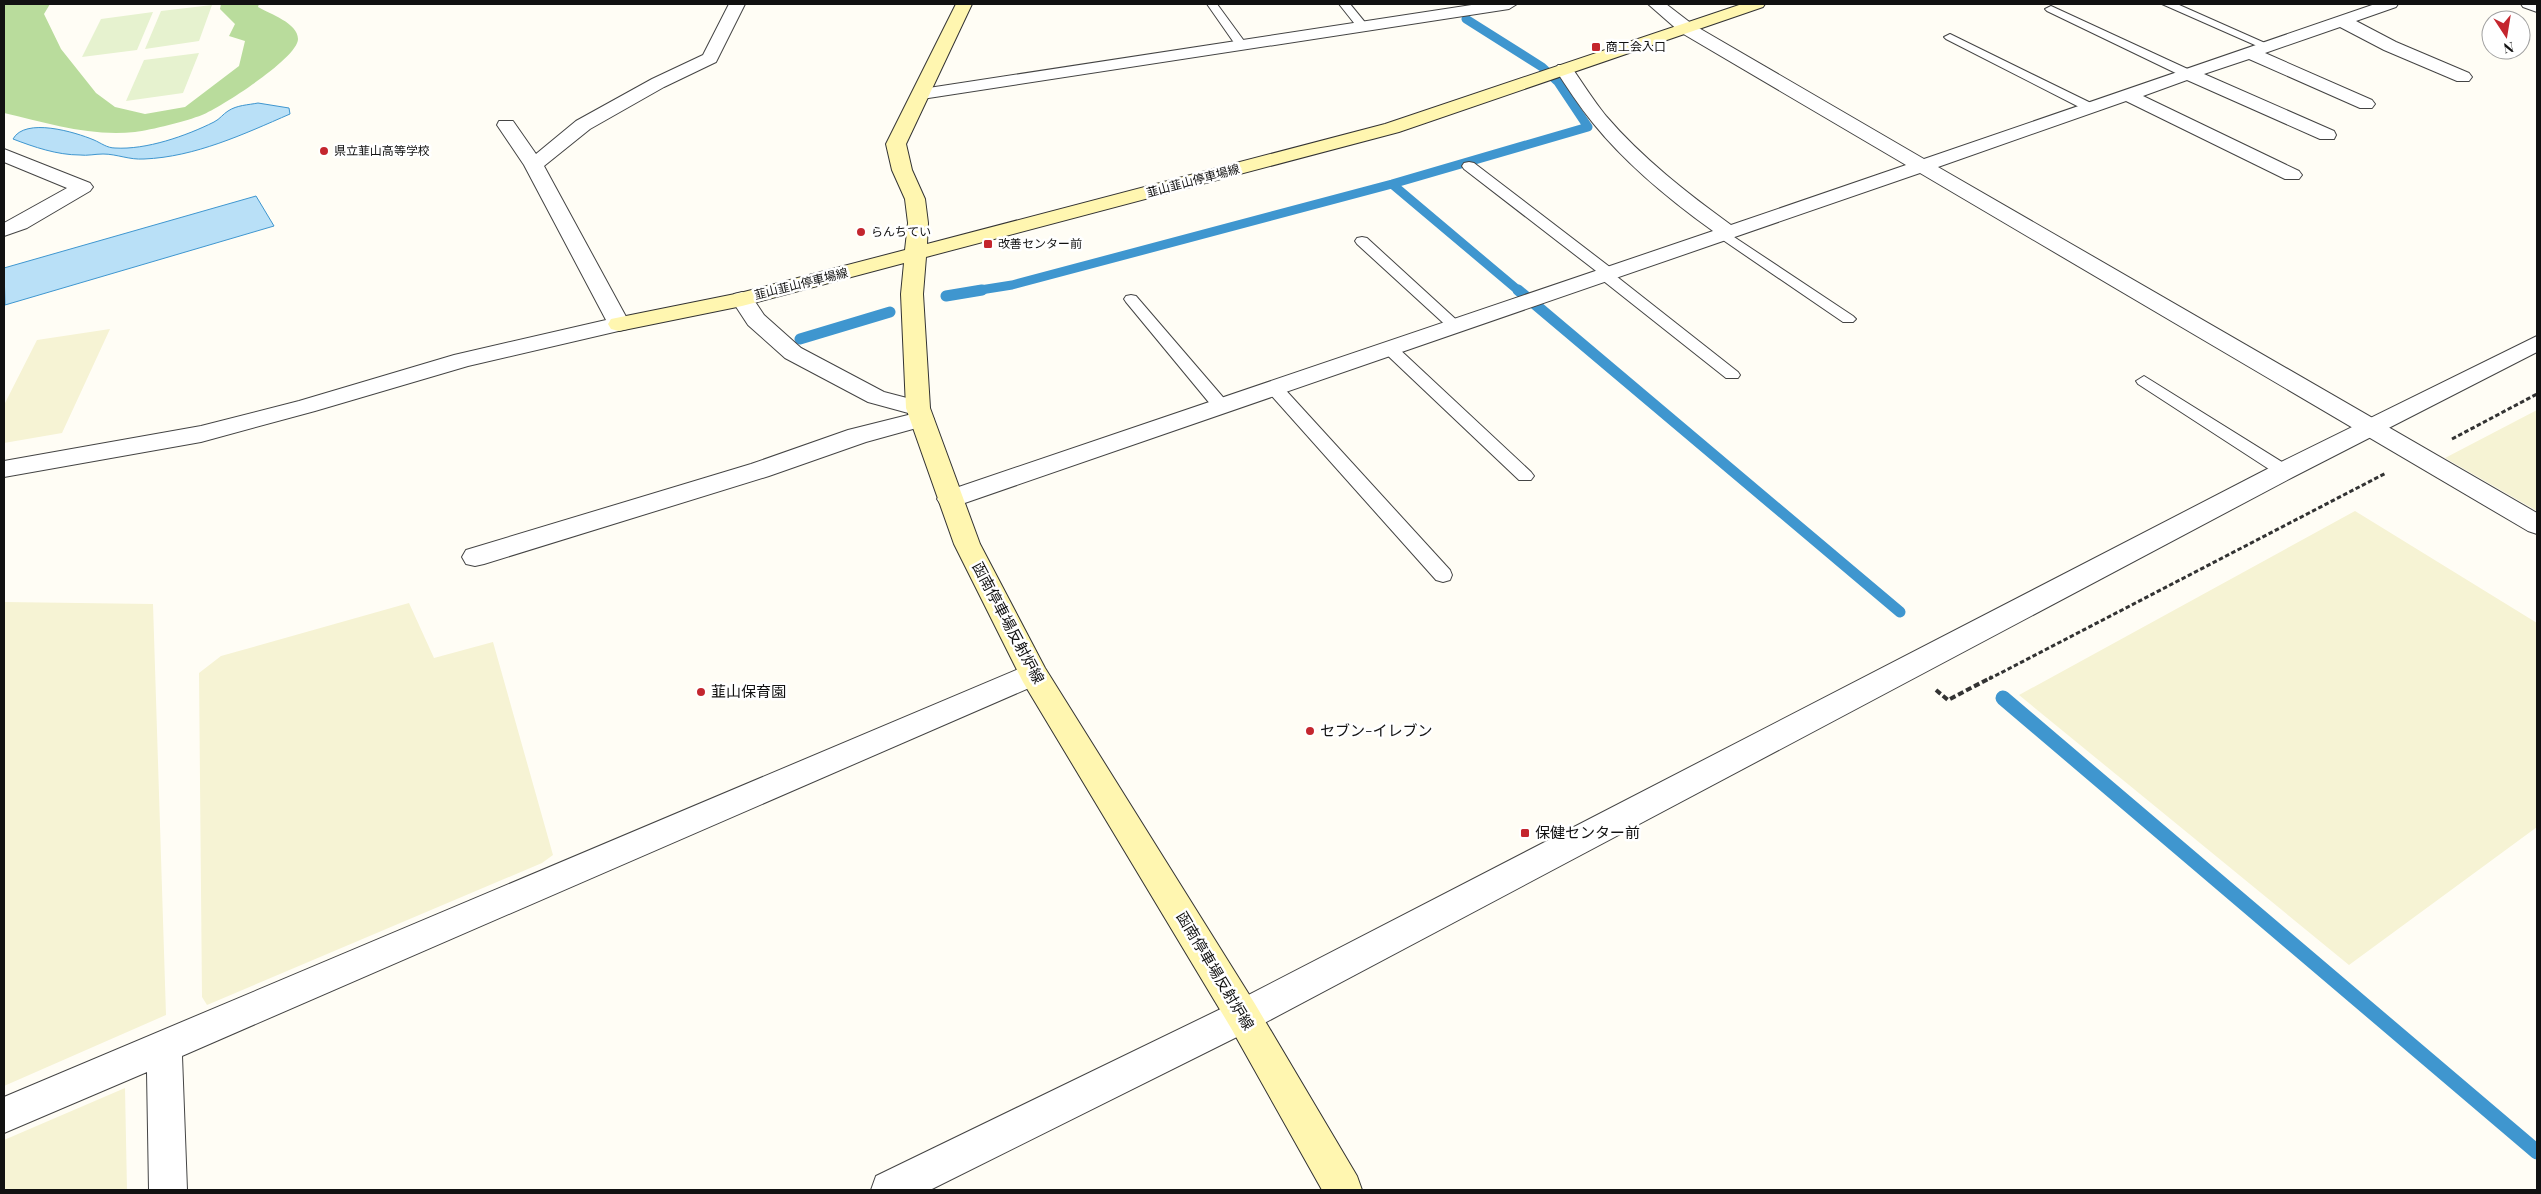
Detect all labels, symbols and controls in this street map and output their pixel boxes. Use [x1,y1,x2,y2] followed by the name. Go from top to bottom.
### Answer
[2481,10,2531,60] north arrow
[1606,38,1666,54] place label: 商工会入口
[2502,38,2516,59] text: N
[1590,41,1602,53] marker: 商工会入口
[334,142,430,158] place label: 県立韮山高等学校
[318,145,330,157] marker: 県立韮山高等学校
[1144,160,1241,200] street label: 韮山韮山停車場線
[871,223,931,239] place label: らんちてい
[855,226,867,238] marker: らんちてい
[998,235,1082,251] place label: 改善センター前
[982,238,994,250] marker: 改善センター前
[752,264,849,302] street label: 韮山韮山停車場線
[968,558,1049,687] street label: 函南停車場反射炉線
[711,681,786,701] place label: 韮山保育園
[695,686,707,698] marker: 韮山保育園
[1320,720,1433,740] place label: セブン-イレブン
[1304,725,1316,737] marker: セブン-イレブン
[1535,822,1640,842] place label: 保健センター前
[1519,827,1531,839] marker: 保健センター前
[1173,907,1259,1034] street label: 函南停車場反射炉線

